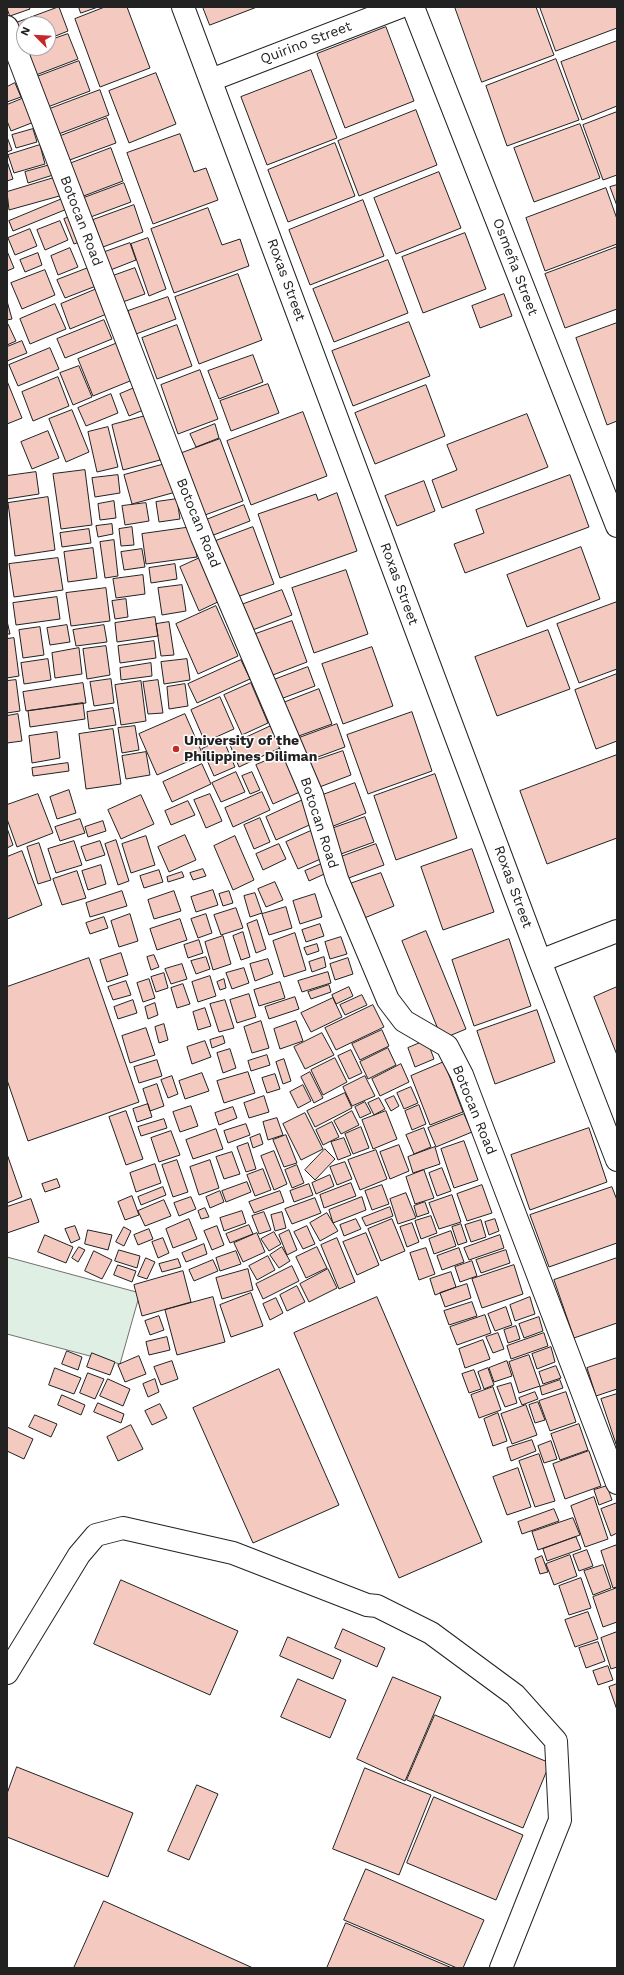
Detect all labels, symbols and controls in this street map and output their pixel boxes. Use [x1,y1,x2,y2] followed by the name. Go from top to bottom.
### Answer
[16,16,56,56] north arrow
[258,18,354,68] street label: Quirino Street
[18,25,33,38] text: N
[56,174,106,268] street label: Botocan Road
[489,216,541,318] street label: Osmeña Street
[263,236,309,324] street label: Roxas Street
[172,476,224,570] street label: Botocan Road
[376,540,422,628] street label: Roxas Street
[184,733,317,766] place label: University of the Philippines Diliman
[171,744,181,754] marker: University of the Philippines Diliman
[296,775,342,871] street label: Botocan Road
[490,843,536,931] street label: Roxas Street
[448,1063,500,1157] street label: Botocan Road

